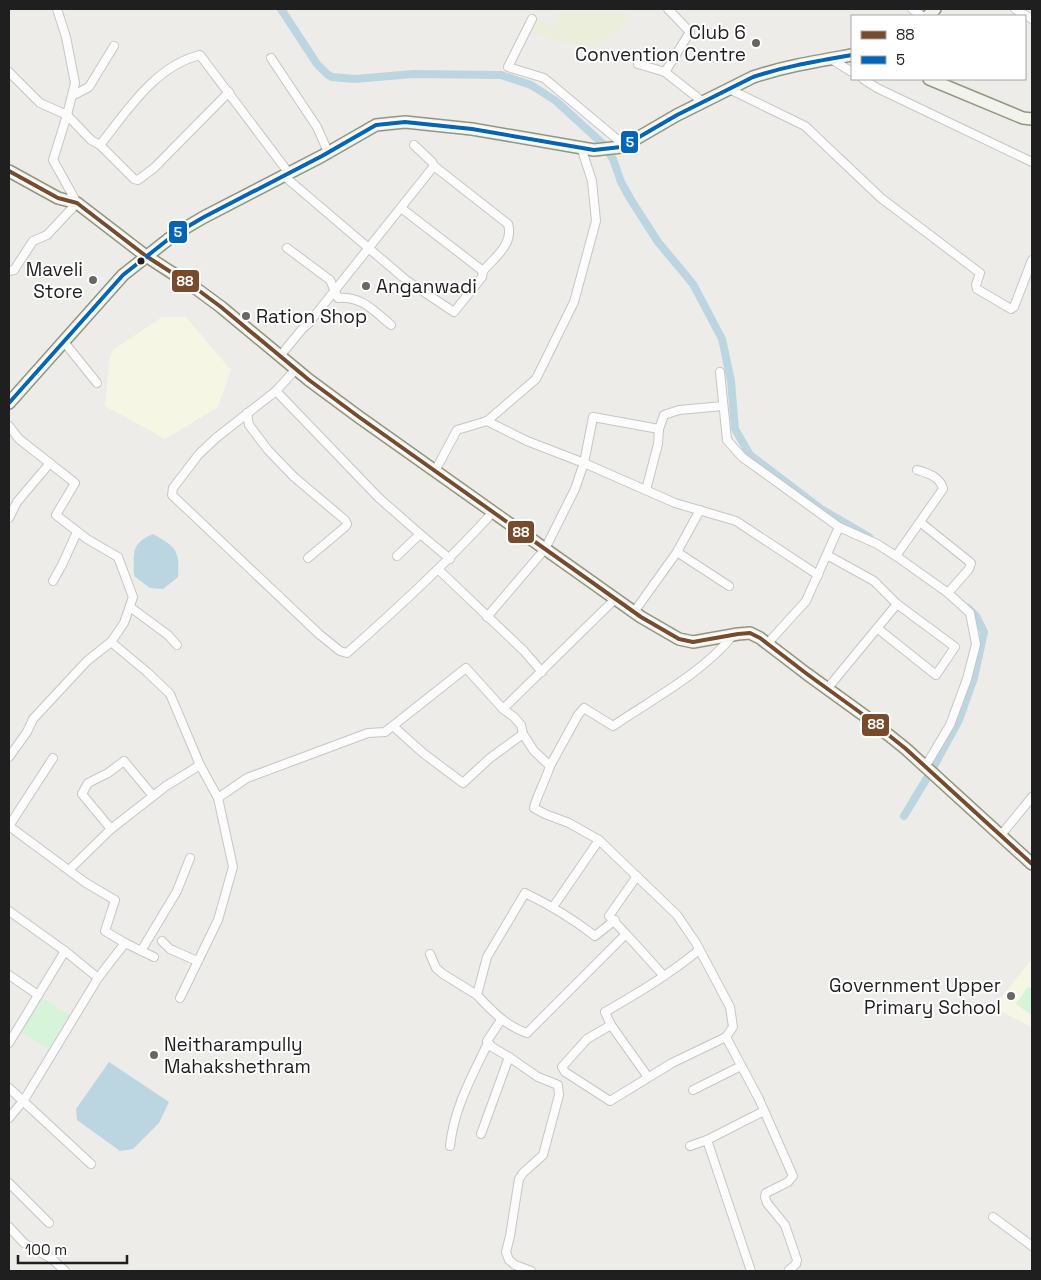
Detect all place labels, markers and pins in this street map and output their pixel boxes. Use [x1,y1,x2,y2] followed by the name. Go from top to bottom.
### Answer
[575,20,746,67] place label: Club 6 Convention Centre
[750,37,762,49] marker: Club 6 Convention Centre
[136,256,146,266] unlabelled marker
[26,257,83,304] place label: Maveli Store
[87,274,99,286] marker: Maveli Store
[376,274,477,299] place label: Anganwadi
[360,280,372,292] marker: Anganwadi
[256,304,367,329] place label: Ration Shop
[240,310,252,322] marker: Ration Shop
[829,973,1001,1020] place label: Government Upper Primary School
[1005,990,1017,1002] marker: Government Upper Primary School
[164,1032,311,1079] place label: Neitharampully Mahakshethram
[148,1049,160,1061] marker: Neitharampully Mahakshethram

